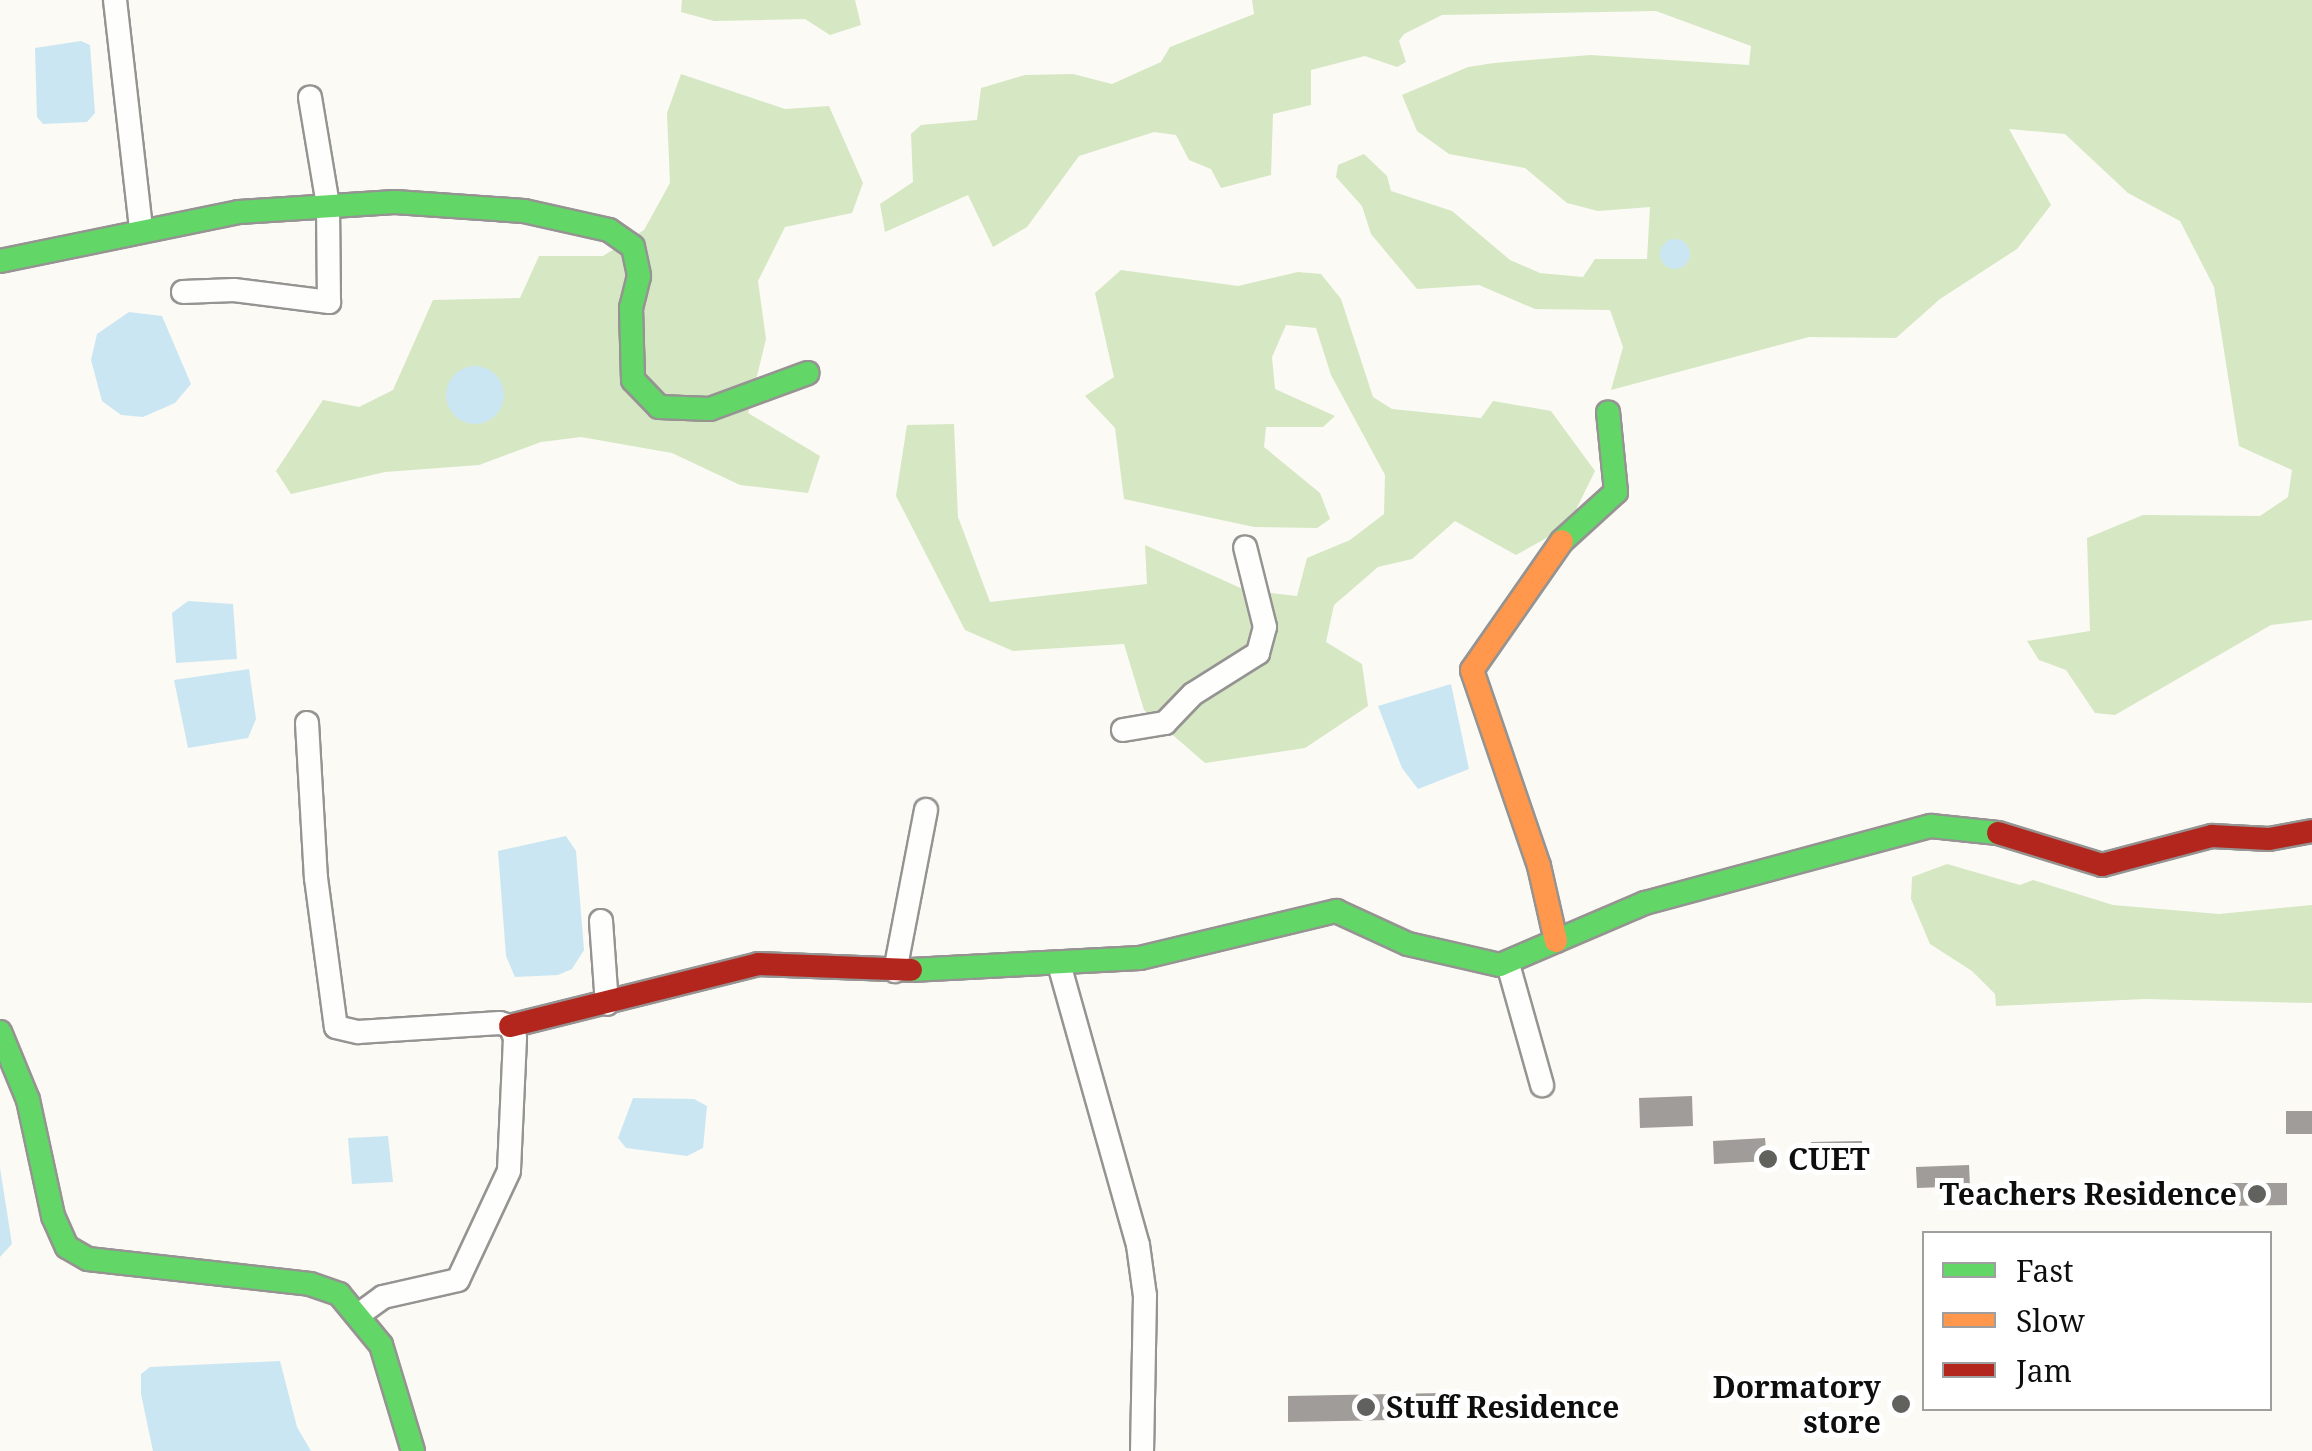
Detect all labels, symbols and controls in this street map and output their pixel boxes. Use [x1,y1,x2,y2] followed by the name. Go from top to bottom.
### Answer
[1788,1141,1870,1177] place label: CUET
[1757,1148,1779,1170] marker: CUET
[1939,1176,2237,1212] place label: Teachers Residence
[2246,1183,2268,1205] marker: Teachers Residence
[1922,1231,2272,1411] legend
[2016,1250,2073,1291] text: Fast
[2016,1300,2085,1341] text: Slow
[2016,1350,2072,1391] text: Jam
[1713,1369,1881,1440] place label: Dormatory store
[1386,1389,1619,1425] place label: Stuff Residence
[1890,1393,1912,1415] marker: Dormatory store
[1355,1396,1377,1418] marker: Stuff Residence

